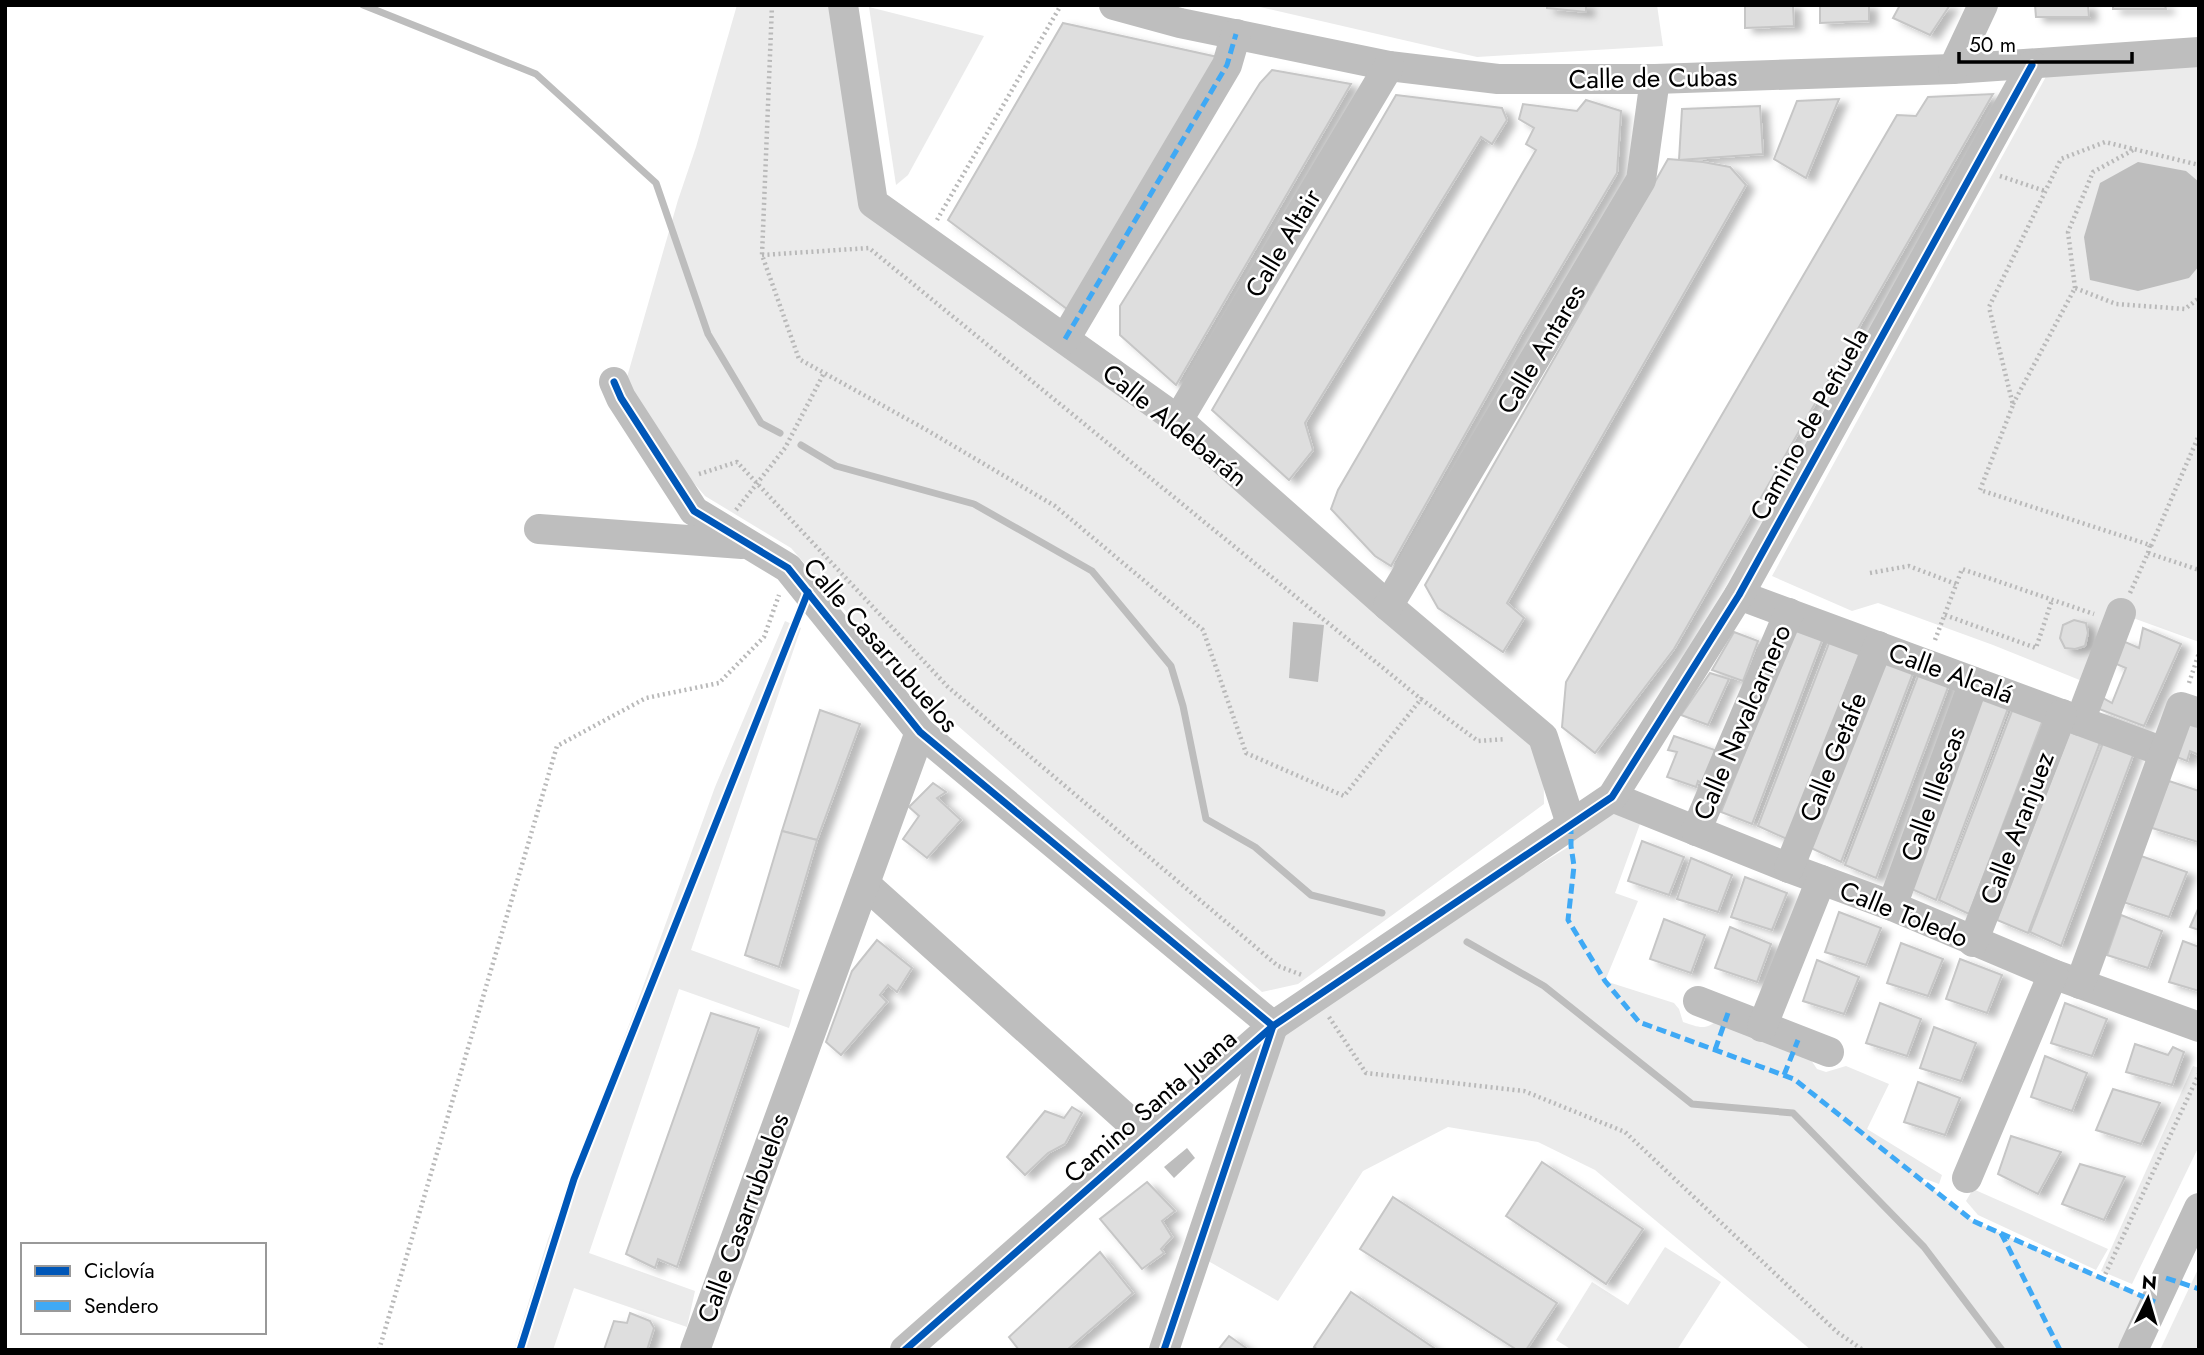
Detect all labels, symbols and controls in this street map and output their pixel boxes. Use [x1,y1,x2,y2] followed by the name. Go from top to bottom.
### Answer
[1959,21,2132,65] scale bar
[1969,30,2016,60] text: 50 m
[1568,58,1738,98] street label: Calle de Cubas
[1236,181,1330,305] street label: Calle Altair
[1487,277,1595,421] street label: Calle Antares
[1740,321,1878,527] street label: Camino de Peñuela
[1094,354,1256,496] street label: Calle Aldebarán
[794,549,968,741] street label: Calle Casarrubuelos
[1684,618,1800,826] street label: Calle Navalcarnero
[1883,633,2019,713] street label: Calle Alcalá
[1790,687,1876,827] street label: Calle Getafe
[1891,721,1975,867] street label: Calle Illescas
[1970,746,2064,910] street label: Calle Aranjuez
[1834,871,1974,957] street label: Calle Toledo
[1055,1020,1245,1192] street label: Camino Santa Juana
[687,1108,799,1328] street label: Calle Casarrubuelos
[21,1243,266,1334] legend
[84,1256,155,1286] text: Ciclovía
[2113,1264,2183,1334] north arrow
[2141,1268,2158,1297] text: N
[84,1291,159,1321] text: Sendero

